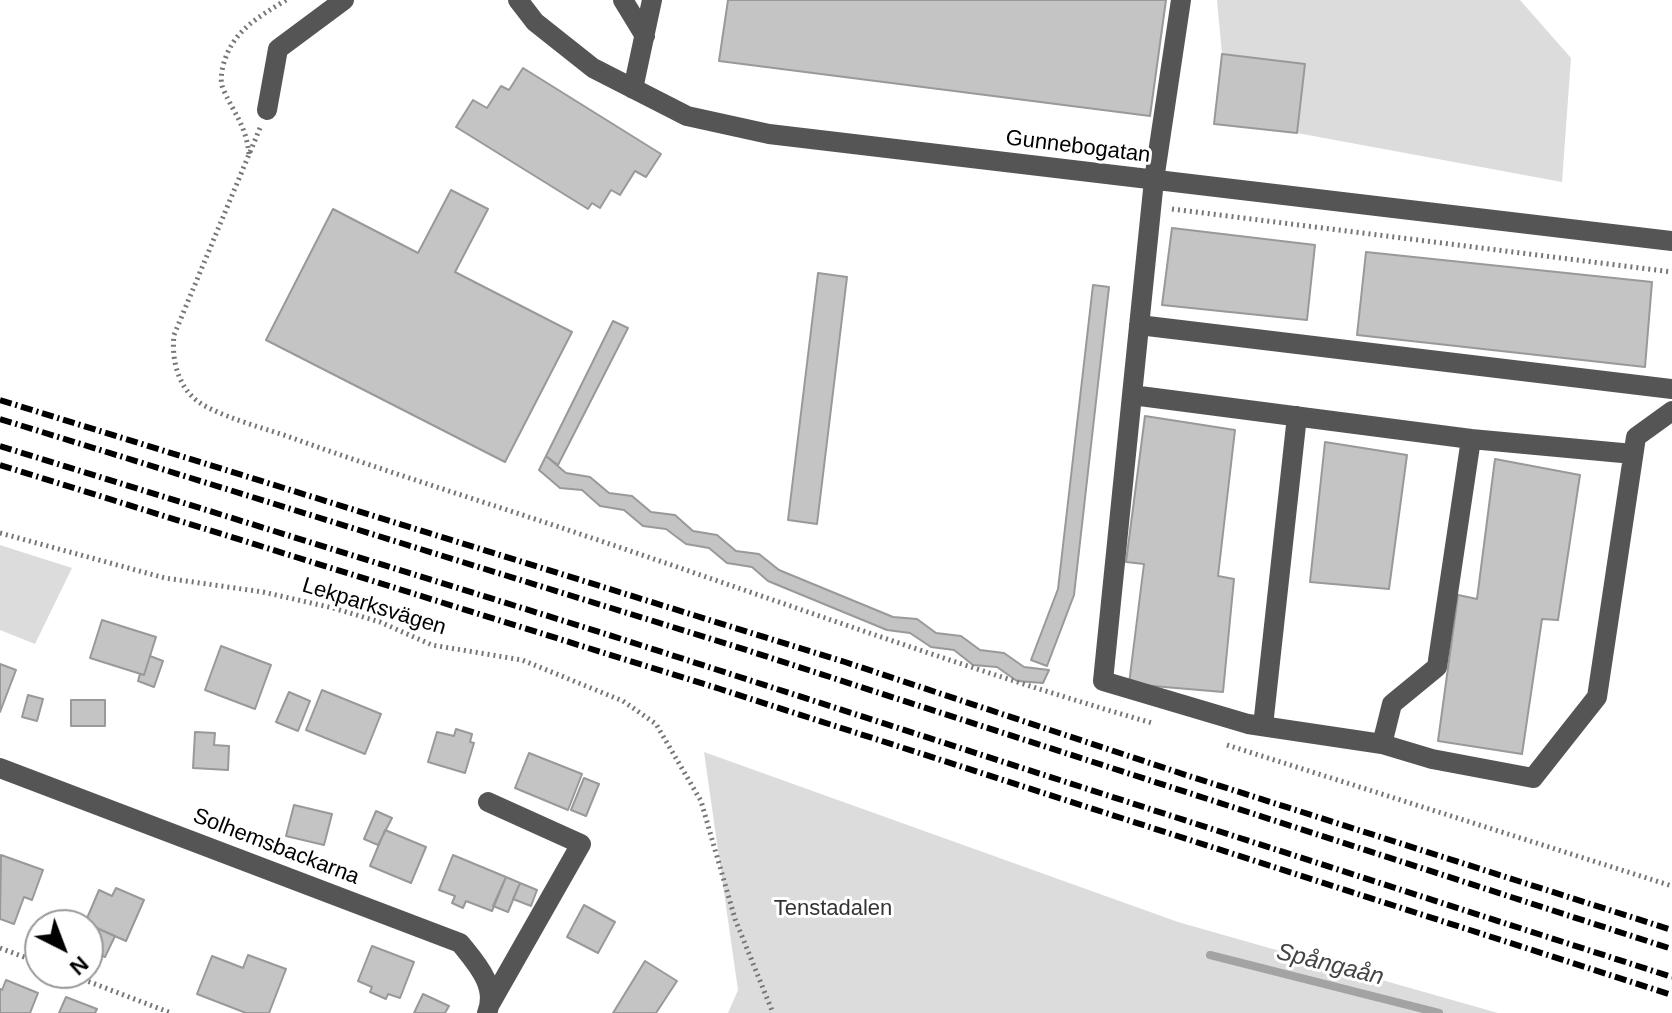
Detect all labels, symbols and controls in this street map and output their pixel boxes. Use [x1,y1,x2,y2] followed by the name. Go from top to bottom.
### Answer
[1004,125,1152,169] street label: Gunnebogatan
[299,573,449,641] street label: Lekparksvägen
[189,803,363,891] street label: Solhemsbackarna
[774,896,892,922] park label: Tenstadalen
[24,909,104,989] north arrow
[1273,938,1387,992] water label: Spångaån
[65,951,93,980] text: N

